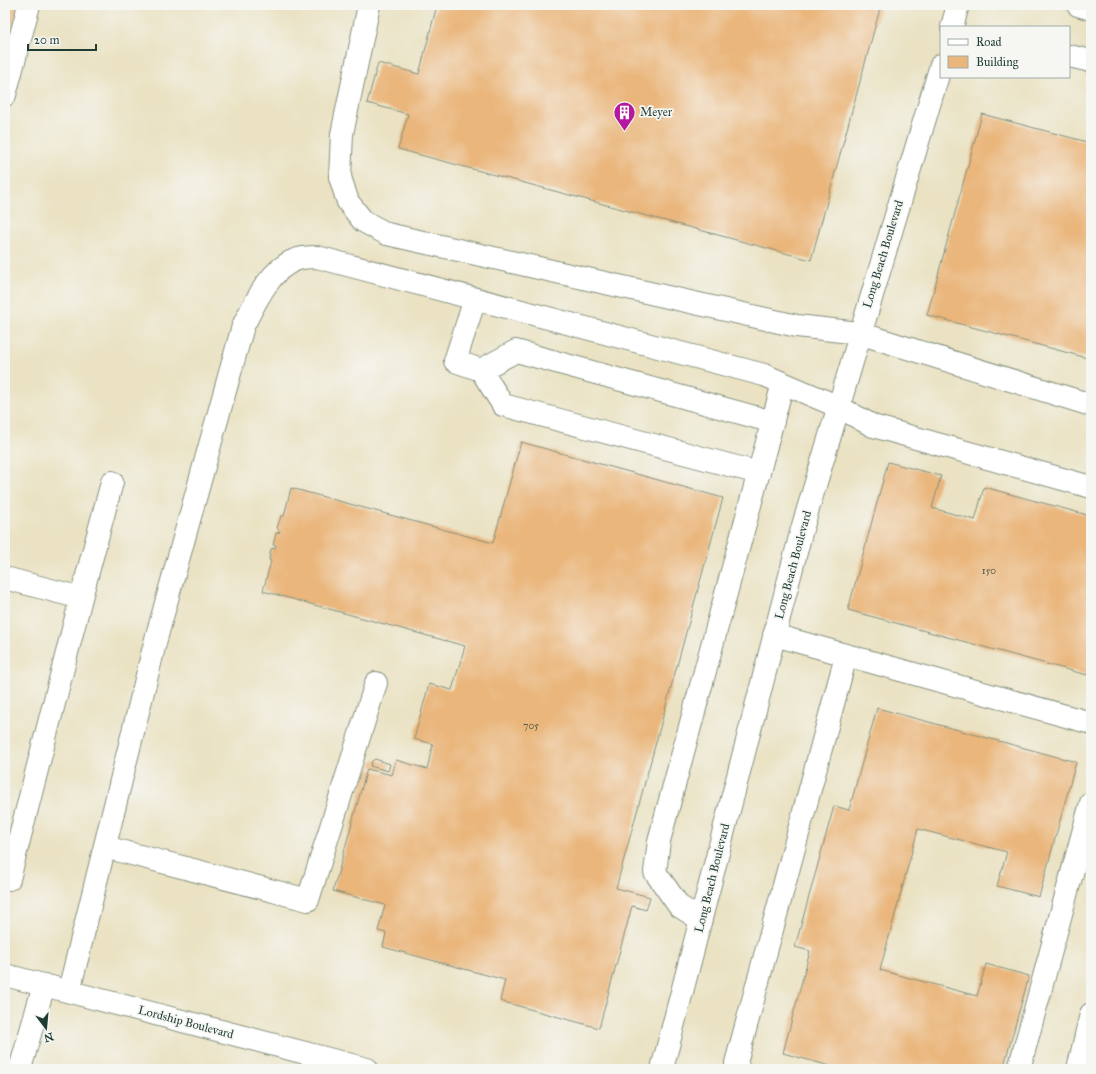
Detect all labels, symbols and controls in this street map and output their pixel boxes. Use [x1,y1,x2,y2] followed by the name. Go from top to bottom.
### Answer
[28,26,96,52] scale bar
[940,26,1070,78] legend
[34,33,60,47] text: 20 m
[976,35,1002,49] text: Road
[976,55,1019,70] text: Building
[612,99,638,132] building icon: Meyer
[640,105,673,119] place label: Meyer
[860,198,907,310] street label: Long Beach Boulevard
[772,509,815,621] street label: Long Beach Boulevard
[982,565,996,577] house number: 150
[523,720,539,732] house number: 705
[692,822,733,934] street label: Long Beach Boulevard
[137,1003,235,1041] street label: Lordship Boulevard
[26,1008,66,1048] north arrow
[42,1030,55,1045] text: N

